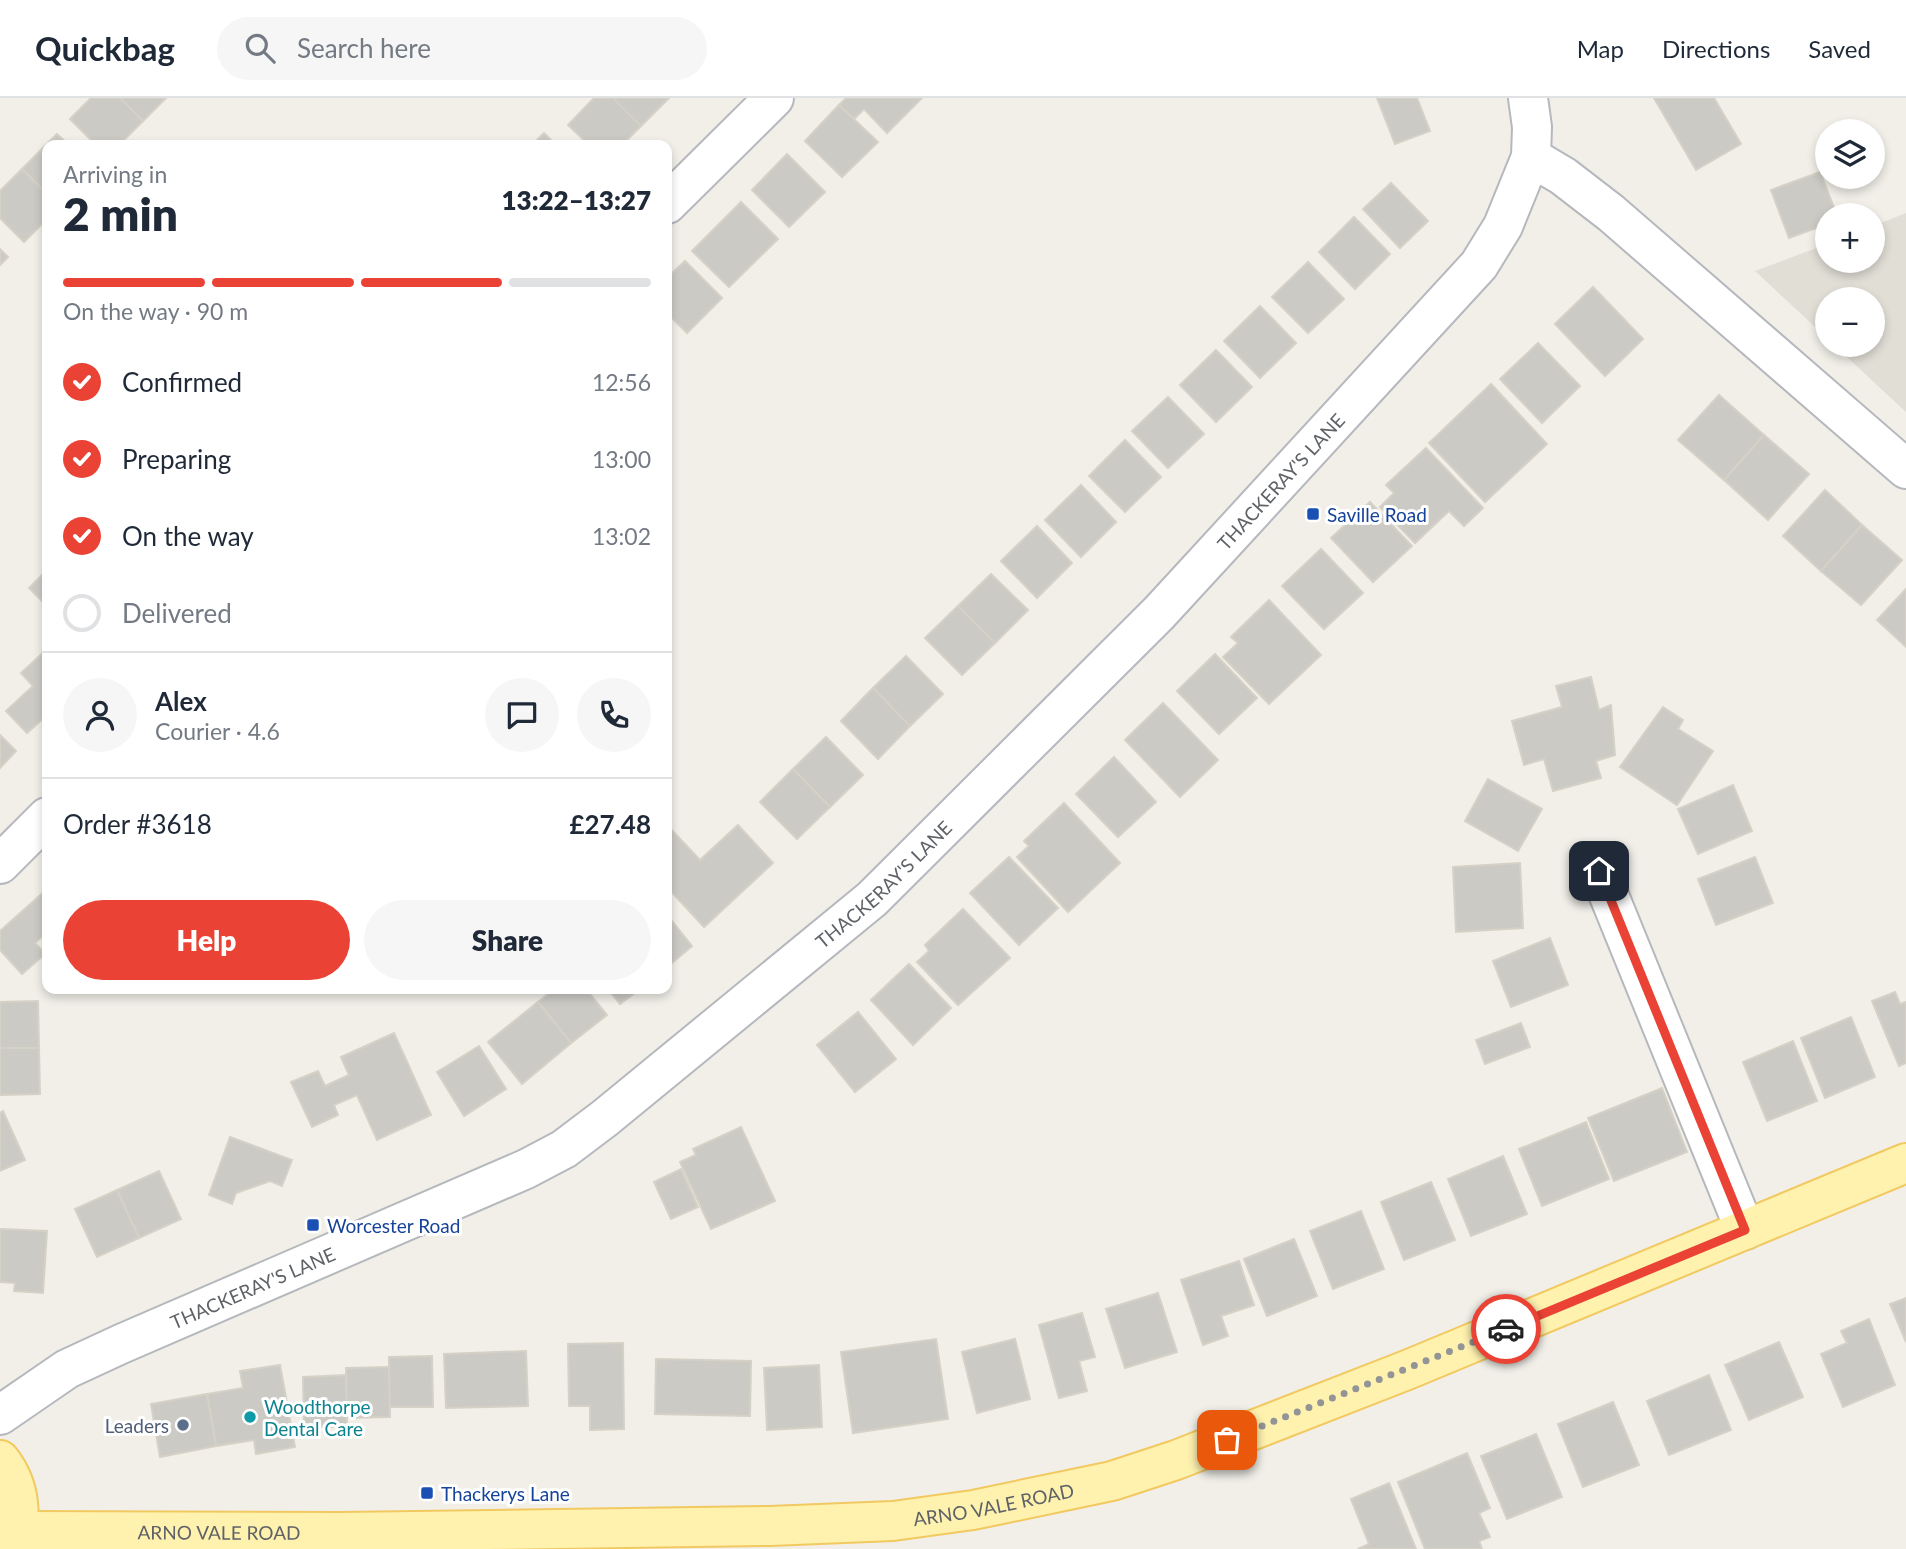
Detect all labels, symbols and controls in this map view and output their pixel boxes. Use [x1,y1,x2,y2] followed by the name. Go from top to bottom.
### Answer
[217,17,707,80] search box
[35,28,175,68] text: Quickbag
[241,29,279,67] icon: search
[297,32,431,64] text: Search here
[1577,34,1624,63] text: Map
[1662,34,1770,63] text: Directions
[1808,34,1871,63] text: Saved
[1815,119,1885,357] map controls
[1815,119,1885,189] button: layers
[63,160,167,188] text: Arriving in
[501,184,651,216] text: 13:22–13:27
[63,186,178,241] text: 2 min
[1815,203,1885,273] button: +
[1815,287,1885,357] button: −
[63,297,248,325] text: On the way · 90 m
[63,363,101,401] icon: check
[122,366,242,398] text: Confirmed
[592,368,651,396] text: 12:56
[1212,408,1349,554] street label: THACKERAY'S LANE
[63,440,101,478] icon: check
[122,443,231,475] text: Preparing
[592,445,651,473] text: 13:00
[1327,503,1427,526] place label: Saville Road
[1305,506,1321,522] marker: Saville Road
[63,517,101,555] icon: check
[122,520,254,552] text: On the way
[592,522,651,550] text: 13:02
[122,597,232,629] text: Delivered
[63,678,137,752] button: person
[485,678,559,752] button: chat
[577,678,651,752] button: phone
[155,685,207,717] text: Alex
[155,717,280,745] text: Courier · 4.6
[63,808,212,840] text: Order #3618
[569,808,651,840] text: £27.48
[810,815,956,952] street label: THACKERAY'S LANE
[1569,841,1629,901] pin
[1580,852,1618,890] icon: home
[63,900,350,980] button: Help
[364,900,651,980] button: Share
[327,1214,460,1237] place label: Worcester Road
[305,1217,321,1233] marker: Worcester Road
[167,1242,338,1333] street label: THACKERAY'S LANE
[1471,1294,1541,1364] courier
[1487,1310,1525,1348] icon: car
[264,1395,371,1440] place label: Woodthorpe Dental Care
[242,1409,258,1425] marker: Woodthorpe Dental Care
[1197,1410,1257,1470] pin
[105,1414,169,1437] place label: Leaders
[175,1417,191,1433] marker: Leaders
[1208,1421,1246,1459] icon: bag
[912,1478,1076,1530] street label: ARNO VALE ROAD
[441,1482,570,1505] place label: Thackerys Lane
[419,1485,435,1501] marker: Thackerys Lane
[137,1520,301,1543] street label: ARNO VALE ROAD

